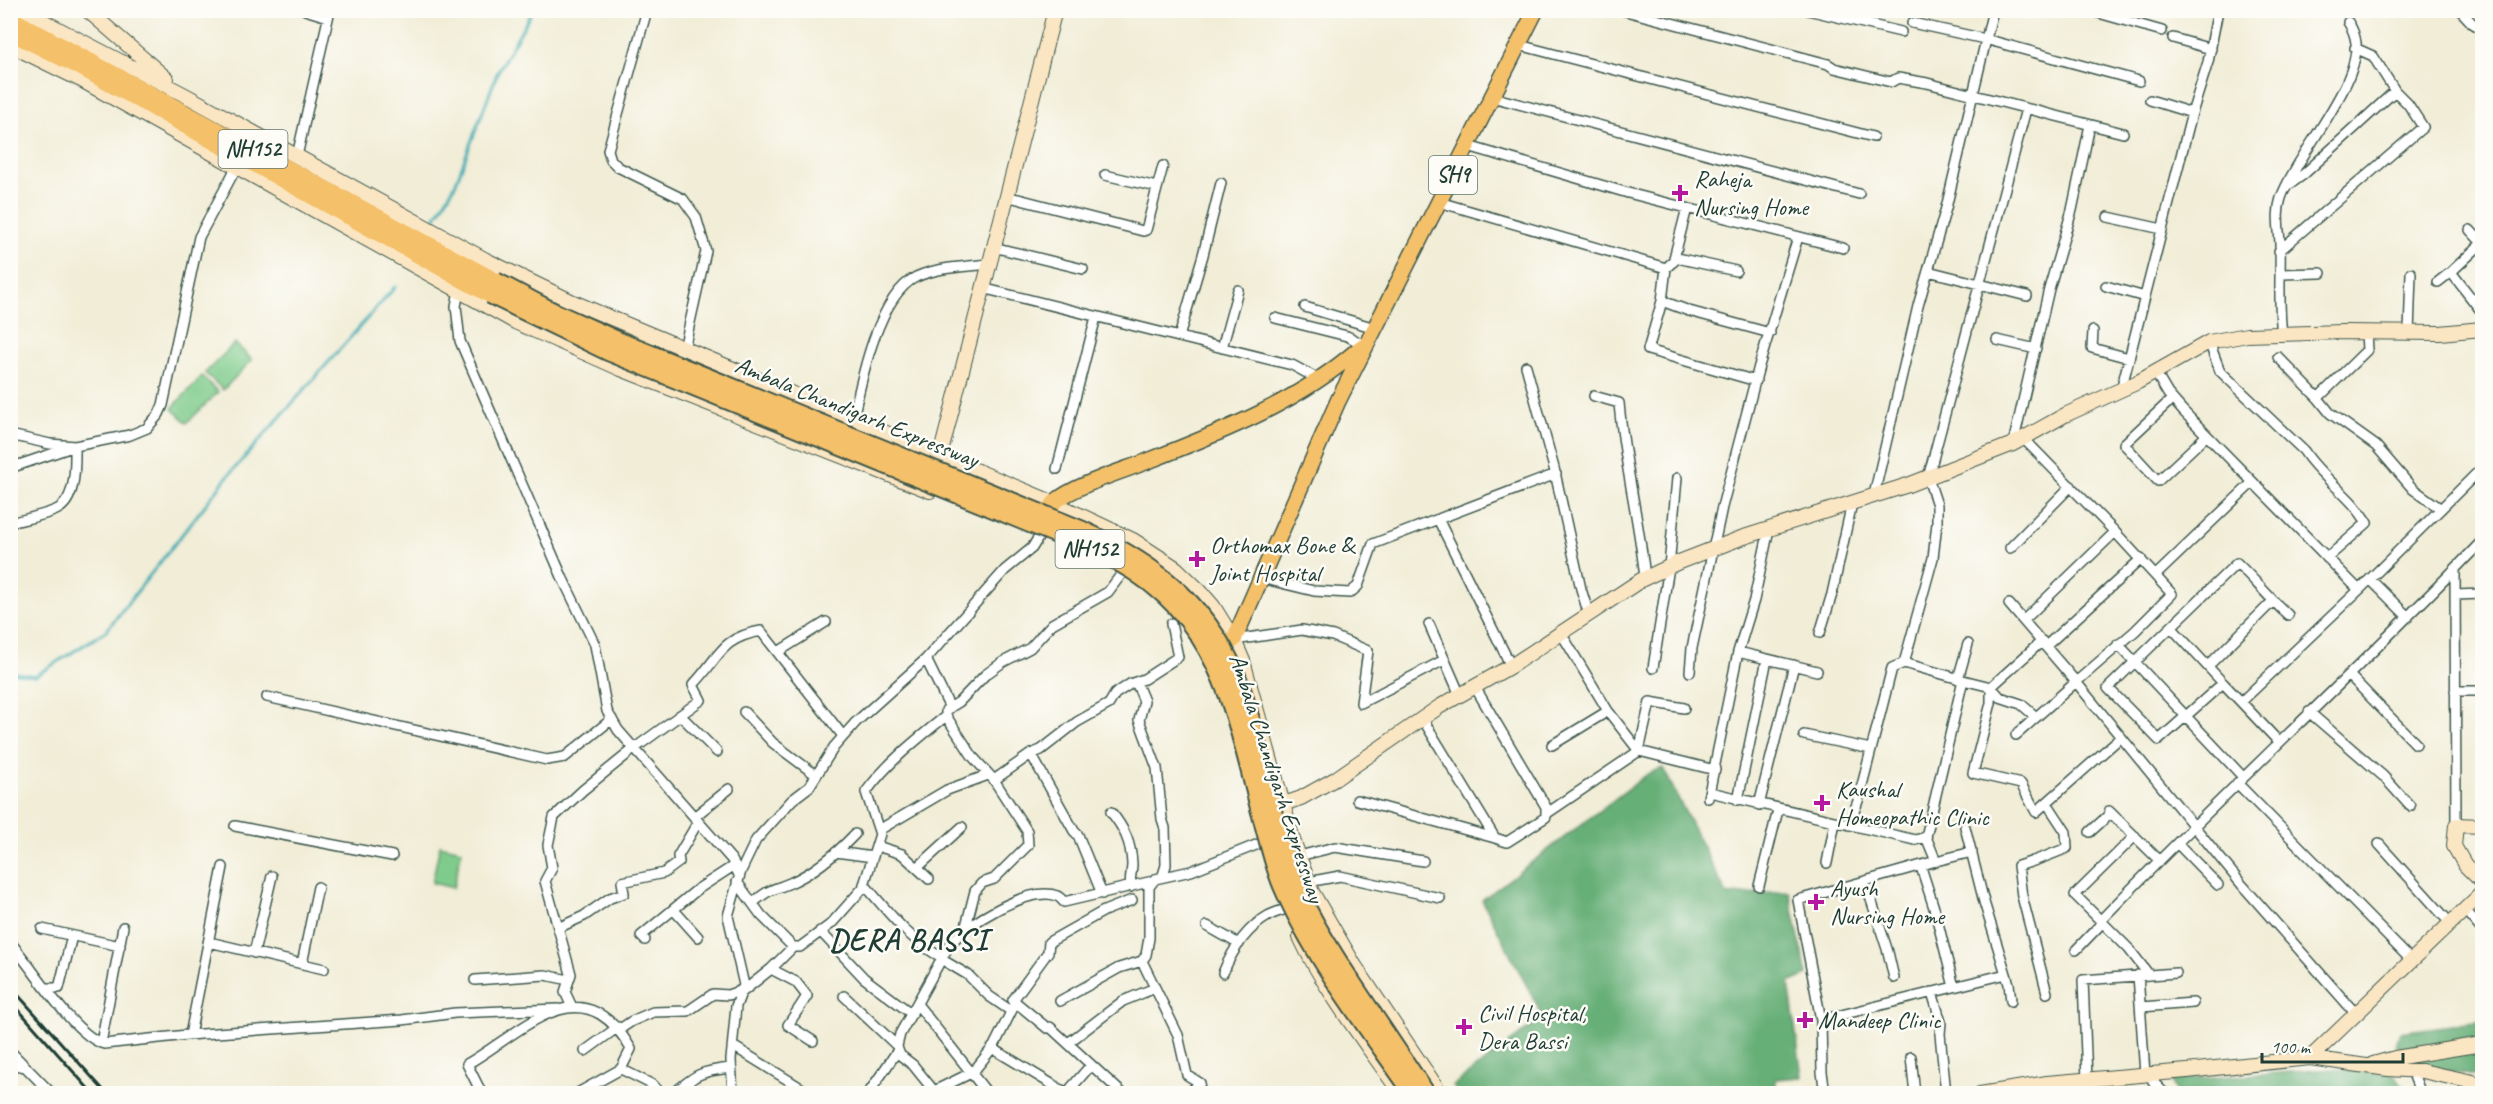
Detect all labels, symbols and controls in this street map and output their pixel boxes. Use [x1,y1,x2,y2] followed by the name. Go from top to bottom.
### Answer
[218,130,288,168] road number: NH152
[1429,156,1477,194] road number: SH9
[1694,164,1810,222] place label: Raheja Nursing Home
[1671,184,1689,202] marker: Raheja Nursing Home
[731,349,985,475] street label: Ambala Chandigarh Expressway
[1056,530,1124,568] road number: NH152
[1209,530,1356,588] place label: Orthomax Bone & Joint Hospital
[1188,550,1206,568] marker: Orthomax Bone & Joint Hospital
[1223,650,1332,908] street label: Ambala Chandigarh Expressway
[1836,774,1990,832] place label: Kaushal Homeopathic Clinic
[1813,794,1831,812] marker: Kaushal Homeopathic Clinic
[1830,873,1946,931] place label: Ayush Nursing Home
[1807,893,1825,911] marker: Ayush Nursing Home
[829,921,994,959] district label: DERA BASSI
[1478,998,1586,1056] place label: Civil Hospital, Dera Bassi
[1818,1005,1942,1035] place label: Mandeep Clinic
[1796,1011,1814,1029] marker: Mandeep Clinic
[1455,1018,1473,1036] marker: Civil Hospital, Dera Bassi
[2262,1026,2403,1064] scale bar
[2271,1036,2312,1058] text: 100 m

